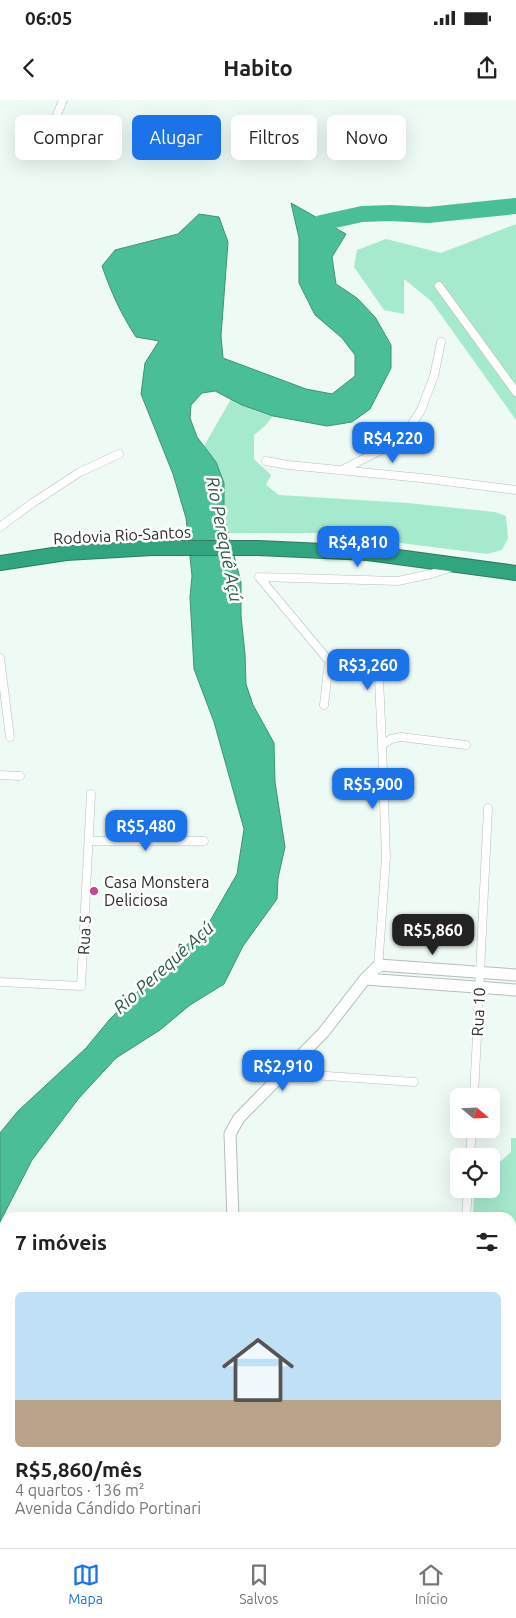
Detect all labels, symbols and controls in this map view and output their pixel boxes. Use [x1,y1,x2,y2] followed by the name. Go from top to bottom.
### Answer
[25,7,73,29] text: 06:05
[15,54,43,82] icon: back
[473,54,501,82] icon: share
[223,55,293,80] text: Habito
[15,115,122,160] chip: Comprar
[132,115,221,160] chip: Alugar
[231,115,317,160] chip: Filtros
[327,115,406,160] chip: Novo
[347,422,439,464] pin: R$4,220
[363,429,423,447] text: R$4,220
[203,475,247,604] water label: Rio Perequê Açú
[53,522,191,548] street label: Rodovia Rio-Santos
[312,526,404,568] pin: R$4,810
[328,533,388,551] text: R$4,810
[322,648,414,691] pin: R$3,260
[338,656,398,674] text: R$3,260
[327,768,419,810] pin: R$5,900
[343,775,403,793] text: R$5,900
[100,810,192,852] pin: R$5,480
[116,817,176,835] text: R$5,480
[104,873,210,909] place label: Casa Monstera Deliciosa
[88,885,100,897] marker: Casa Monstera Deliciosa
[387,914,479,956] pin: R$5,860
[74,915,94,955] street label: Rua 5
[109,917,217,1017] water label: Rio Perequê Açú
[403,921,463,939] text: R$5,860
[468,987,488,1037] street label: Rua 10
[237,1050,329,1092] pin: R$2,910
[253,1057,313,1075] text: R$2,910
[450,1088,500,1138] north arrow
[450,1088,500,1198] map controls
[450,1148,500,1198] button: locate
[473,1228,501,1256] icon: filters
[15,1230,107,1254] text: 7 imóveis
[213,1325,303,1415] icon: home
[15,1457,142,1481] text: R$5,860/mês
[15,1481,145,1499] text: 4 quartos · 136 m²
[15,1499,201,1517] text: Avenida Cándido Portinari
[68,1561,103,1607] tab: Mapa
[239,1561,278,1607] tab: Salvos
[415,1561,448,1607] tab: Início

